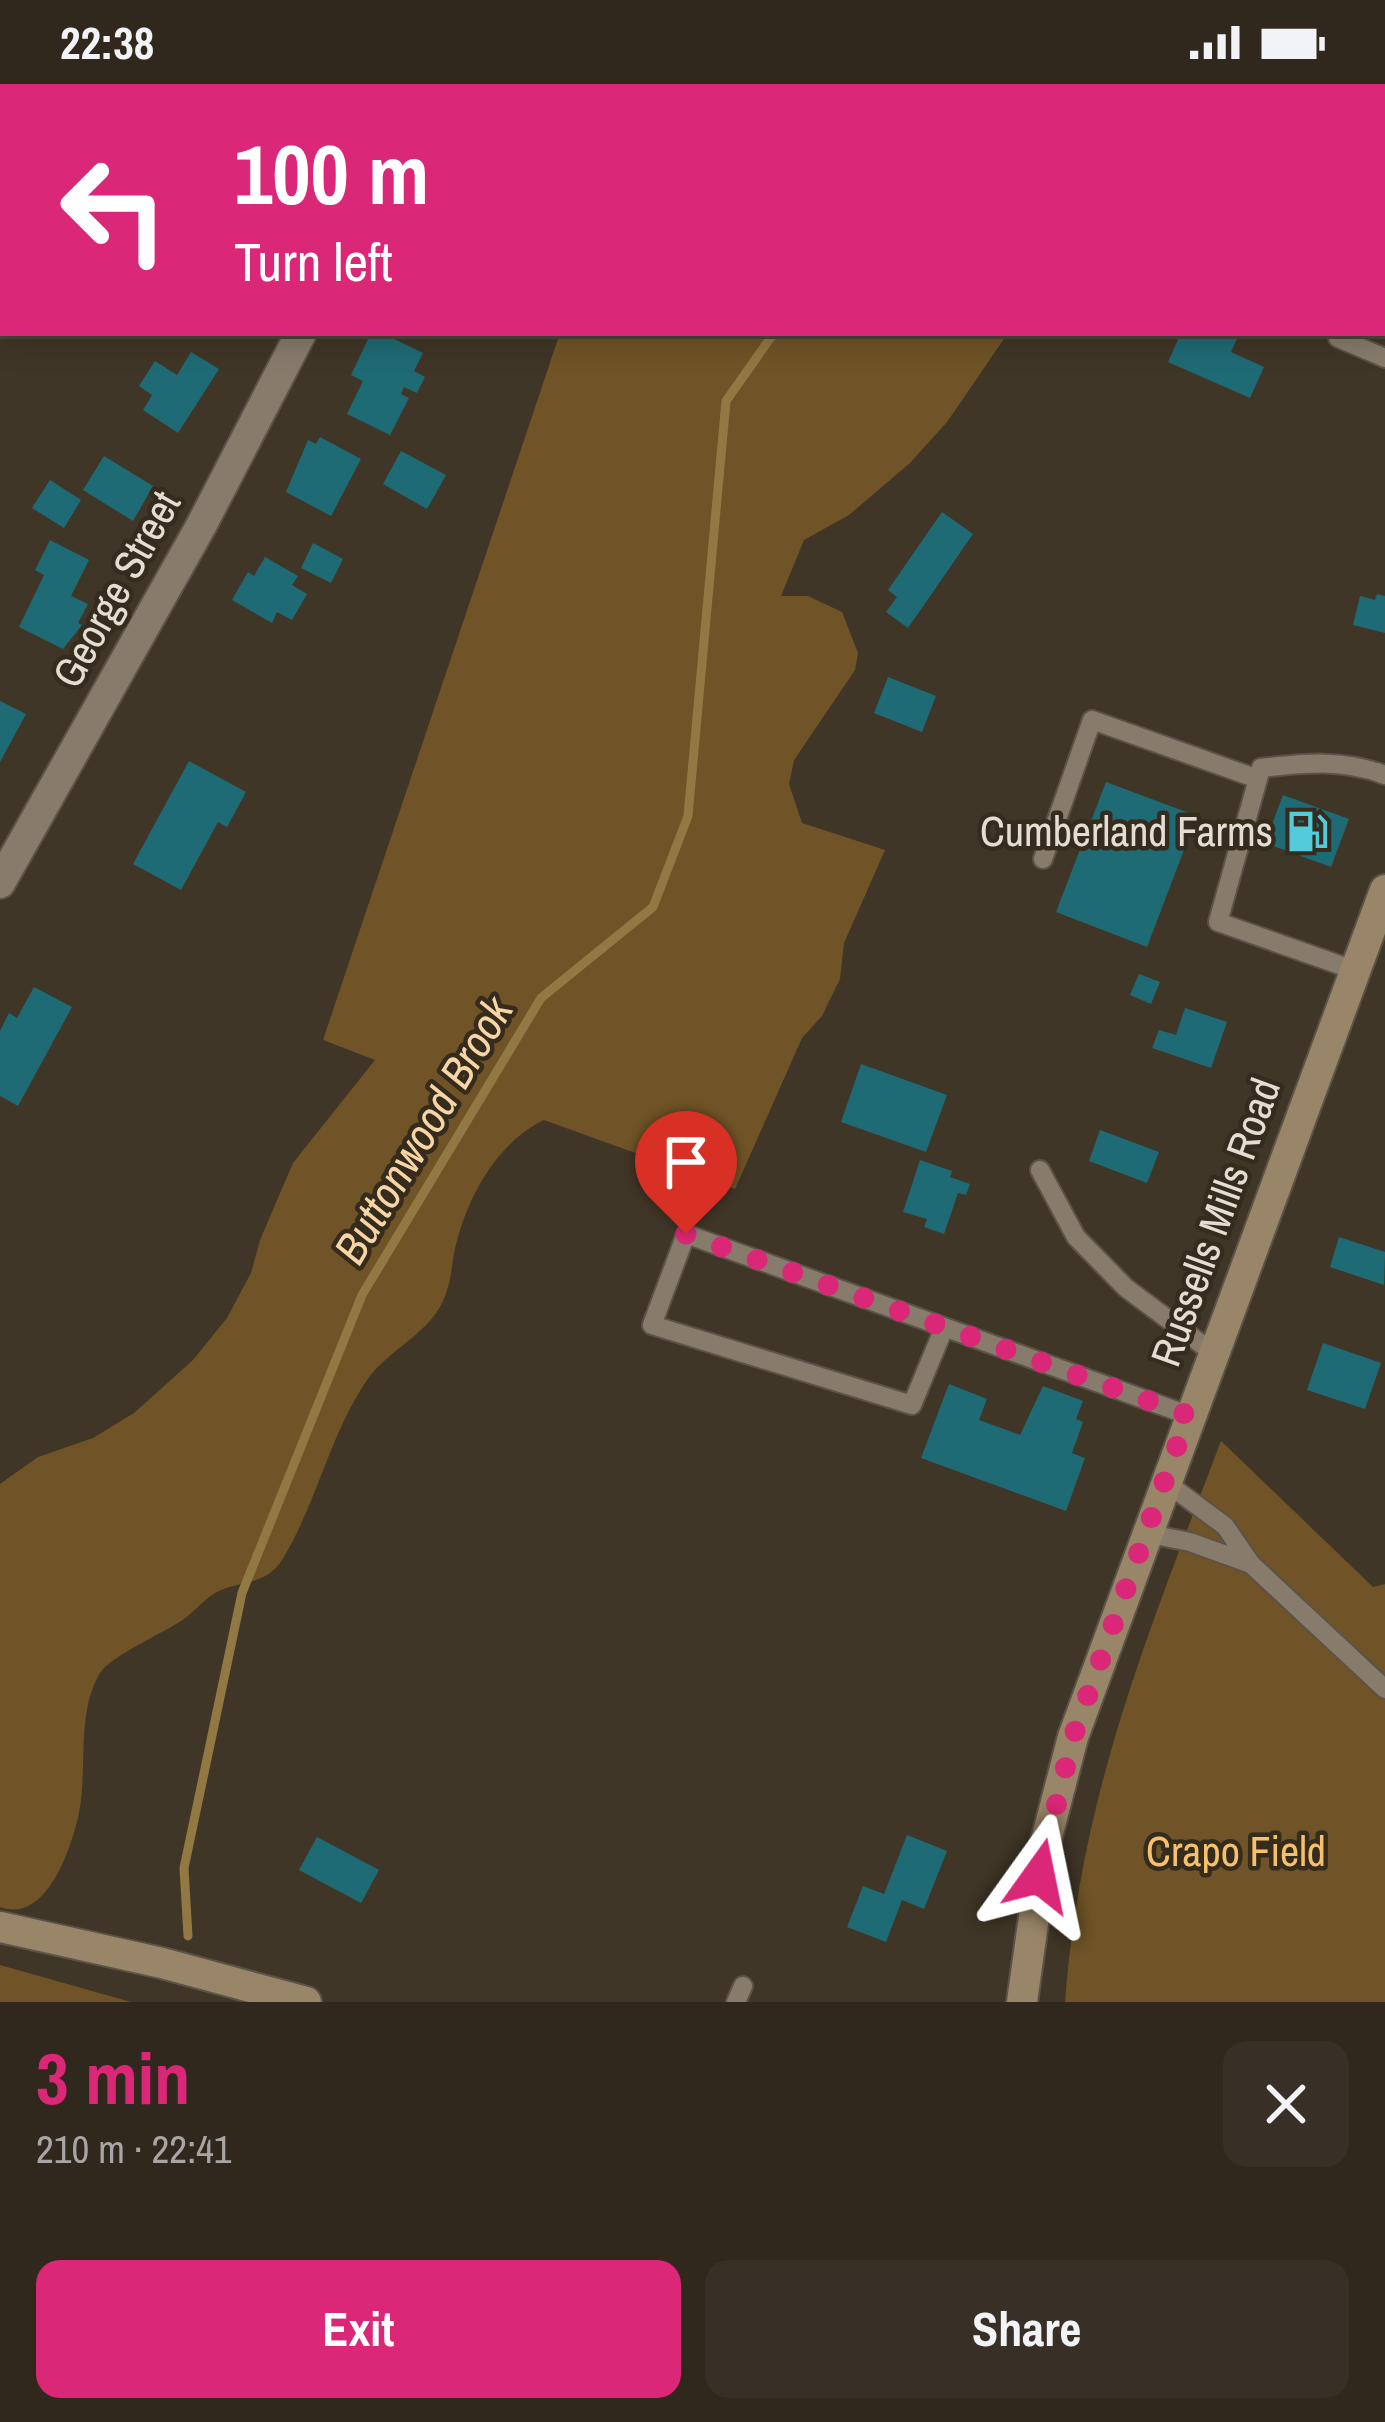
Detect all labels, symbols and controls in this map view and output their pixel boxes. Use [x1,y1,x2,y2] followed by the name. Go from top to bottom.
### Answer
[60,12,154,73] text: 22:38
[234,117,429,230] text: 100 m
[36,132,192,288] icon: left
[234,225,393,298] text: Turn left
[39,481,193,697] street label: George Street
[980,803,1273,859] place label: Cumberland Farms
[1284,808,1330,854] fuel station icon: Cumberland Farms
[319,983,527,1275] water label: Buttonwood Brook
[1137,1070,1293,1374] street label: Russells Mills Road
[635,1111,737,1234] pin
[653,1129,719,1195] icon: arrive
[976,1813,1102,1939] position arrow
[1146,1823,1326,1879] park label: Crapo Field
[36,2029,190,2126] text: 3 min
[1223,2041,1349,2167] button: close
[36,2123,232,2175] text: 210 m · 22:41
[36,2260,681,2398] button: Exit
[705,2260,1349,2398] button: Share

